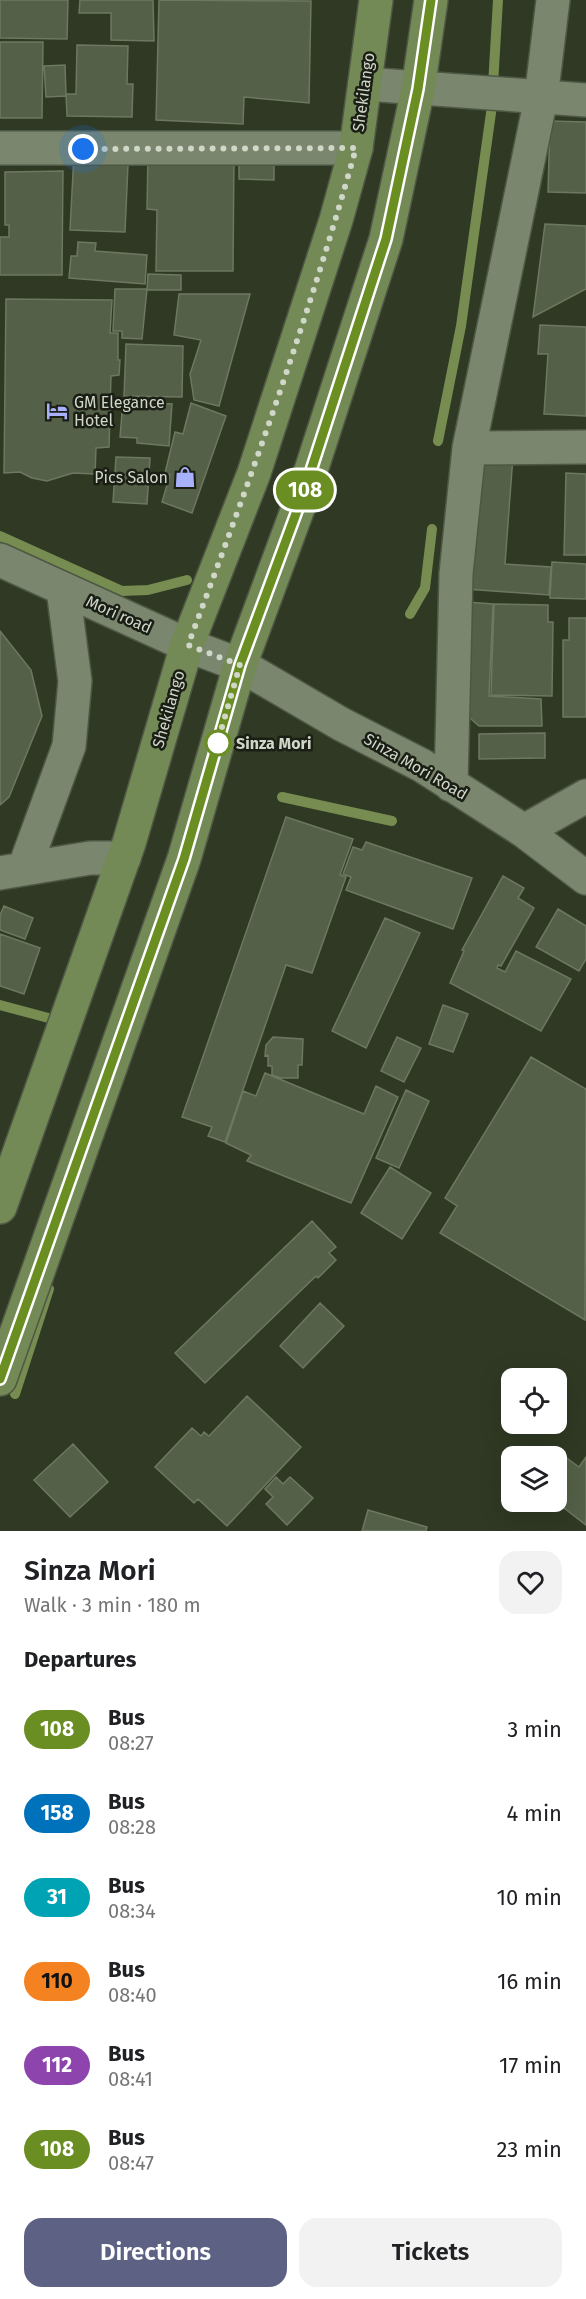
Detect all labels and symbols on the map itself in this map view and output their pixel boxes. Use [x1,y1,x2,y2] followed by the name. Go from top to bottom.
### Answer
[349,51,378,133] street label: Shekilango
[68,134,98,164] your location
[74,393,165,430] place label: GM Elegance Hotel
[45,399,69,423] hotel icon: GM Elegance Hotel
[173,465,197,489] shop icon: Pics Salon
[94,468,168,487] place label: Pics Salon
[270,470,340,510] line badge: 108
[83,592,155,637] street label: Mori road
[148,668,189,750] street label: Shekilango
[361,729,471,804] street label: Sinza Mori Road
[205,730,231,756] marker: Sinza Mori
[236,734,311,753] place label: Sinza Mori

